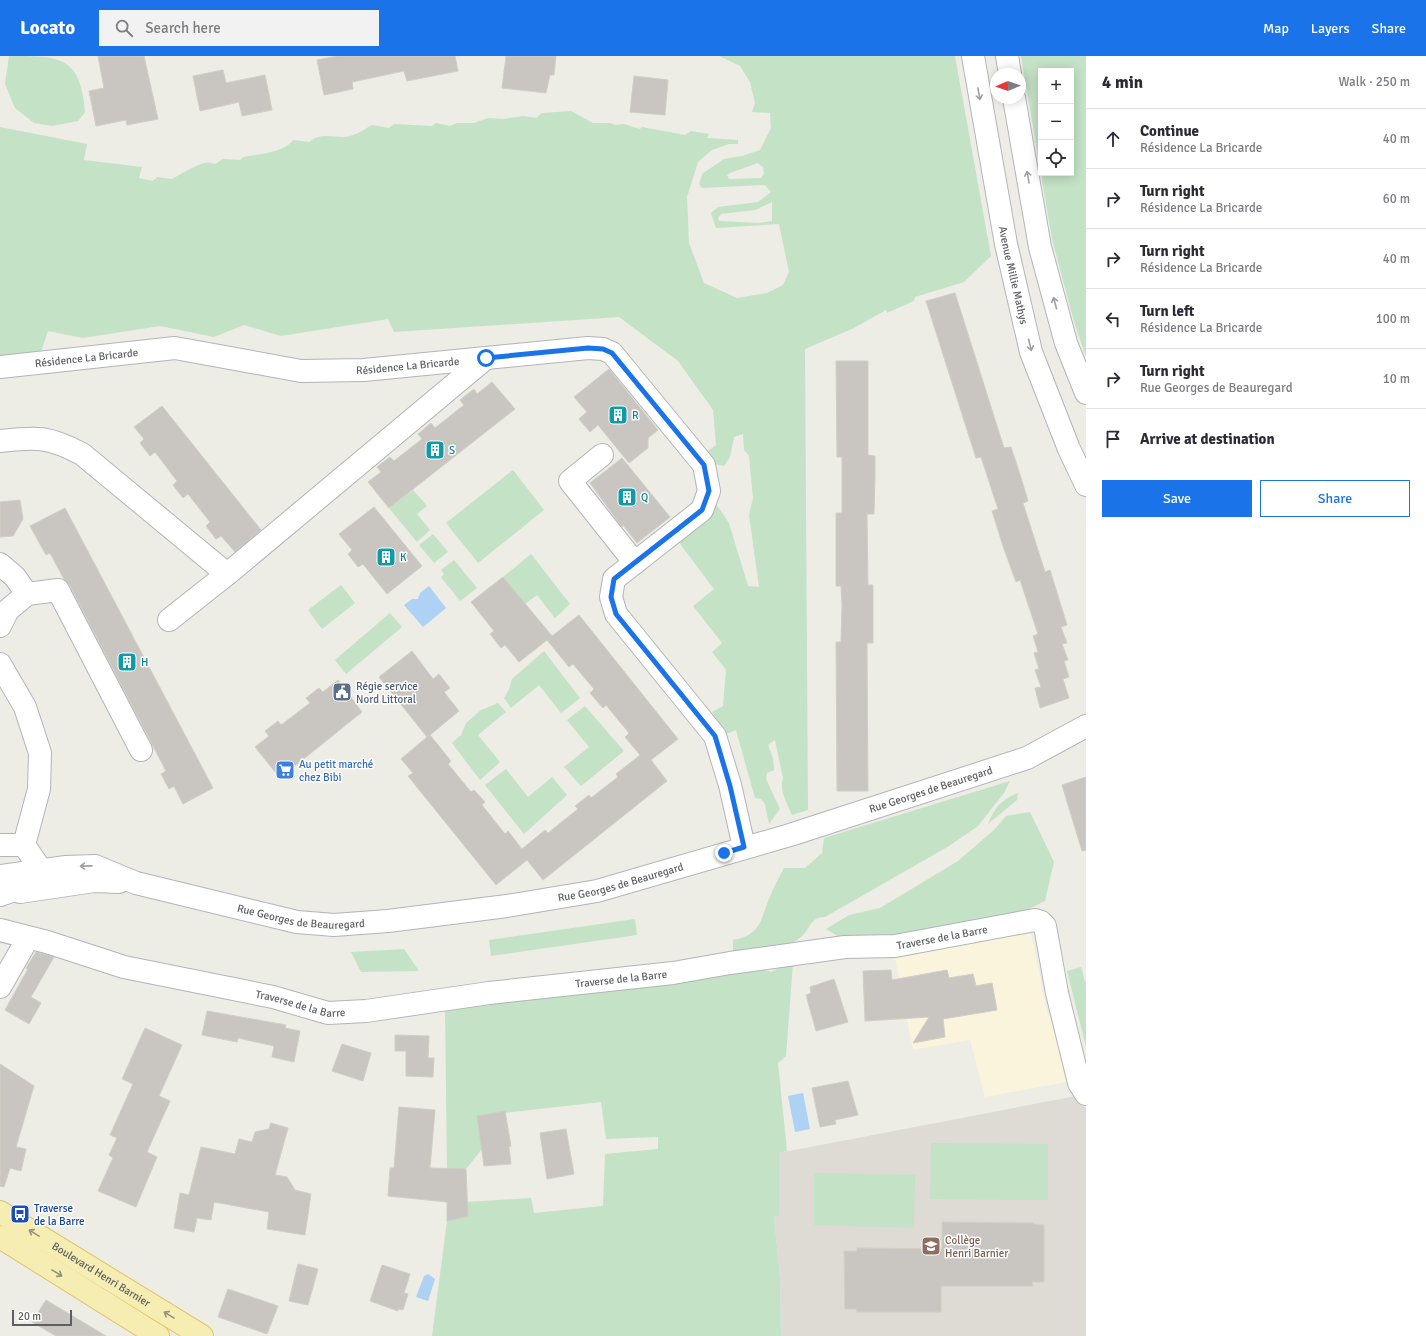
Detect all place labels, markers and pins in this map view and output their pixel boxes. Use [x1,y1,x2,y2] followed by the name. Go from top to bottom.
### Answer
[607,404,629,426] building icon: R
[632,409,639,422] place label: R
[424,439,446,461] building icon: S
[449,444,455,457] place label: S
[616,486,638,508] building icon: Q
[641,491,648,504] place label: Q
[375,546,397,568] building icon: K
[400,551,407,564] place label: K
[116,651,138,673] building icon: H
[141,656,148,669] place label: H
[356,680,418,706] place label: Régie service Nord Littoral
[331,681,353,703] public building icon: Régie service Nord Littoral
[299,758,373,784] place label: Au petit marché chez Bibi
[274,759,296,781] supermarket icon: Au petit marché chez Bibi
[34,1202,85,1228] place label: Traverse de la Barre
[9,1203,31,1225] bus stop icon: Traverse de la Barre
[945,1234,1008,1260] place label: Collège Henri Barnier
[920,1235,942,1257] school or university icon: Collège Henri Barnier

